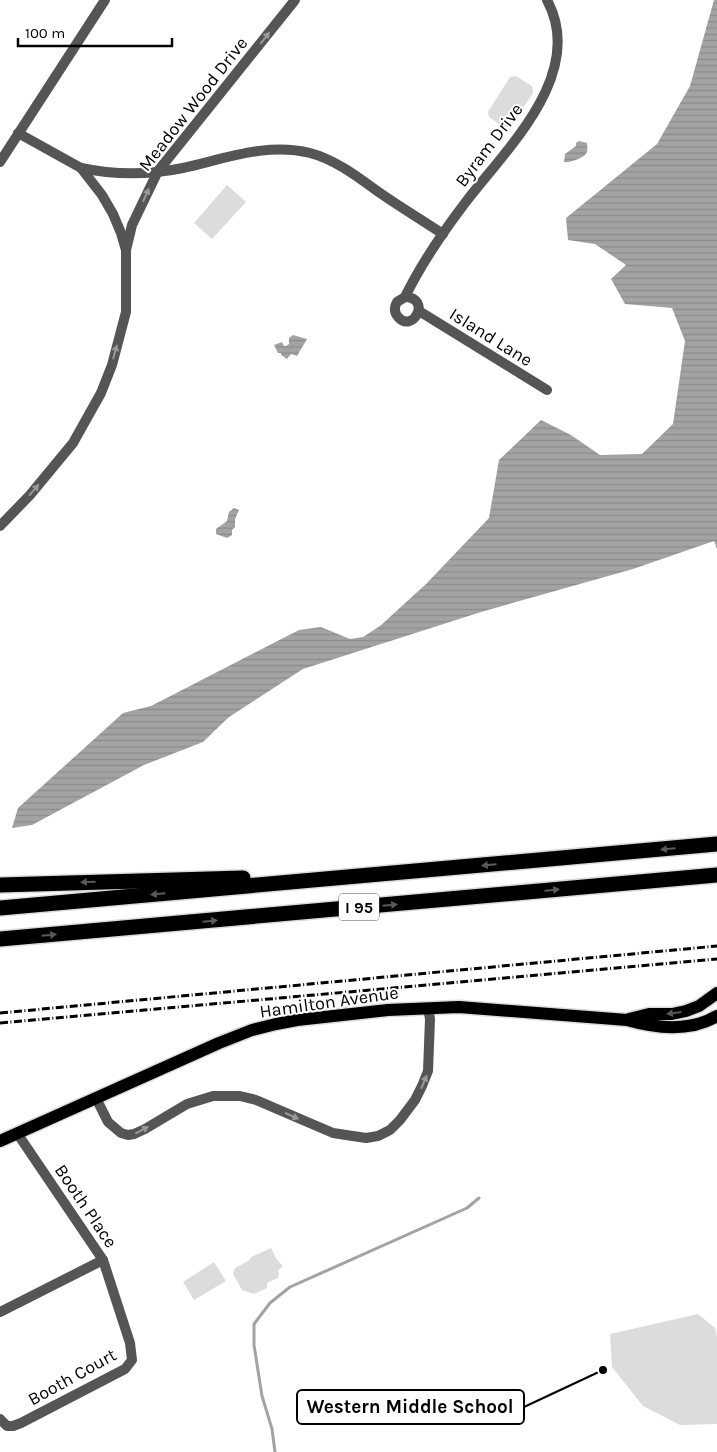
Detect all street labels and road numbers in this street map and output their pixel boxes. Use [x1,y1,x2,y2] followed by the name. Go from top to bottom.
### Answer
[134,32,252,176] street label: Meadow Wood Drive
[450,99,528,191] street label: Byram Drive
[445,303,537,371] street label: Island Lane
[339,894,379,920] road number: I 95
[258,981,400,1023] street label: Hamilton Avenue
[50,1160,122,1252] street label: Booth Place
[24,1344,120,1410] street label: Booth Court

